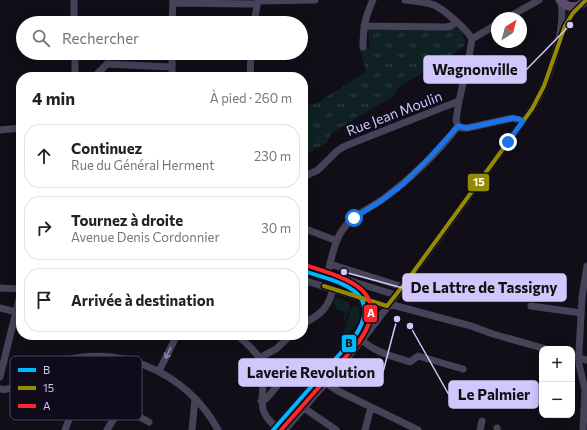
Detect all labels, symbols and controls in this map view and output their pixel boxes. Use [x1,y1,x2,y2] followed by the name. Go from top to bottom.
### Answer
[491,12,527,48] north arrow
[16,16,308,60] search box
[30,27,52,49] icon: search
[62,29,139,47] text: Rechercher
[424,56,526,83] callout: Wagnonville
[432,60,518,78] text: Wagnonville
[344,87,444,139] street label: Rue Jean Moulin
[32,88,75,109] text: 4 min
[210,90,292,106] text: À pied · 260 m
[499,133,517,151] route end
[71,139,142,157] text: Continuez
[33,145,55,167] icon: ahead
[254,148,291,164] text: 230 m
[71,157,215,173] text: Rue du Général Herment
[467,173,490,192] line badge: 15
[473,175,485,188] text: 15
[345,209,363,227] route start
[71,211,183,229] text: Tournez à droite
[33,217,55,239] icon: right
[261,220,291,236] text: 30 m
[71,229,220,245] text: Avenue Denis Cordonnier
[403,274,566,301] callout: De Lattre de Tassigny
[411,278,558,296] text: De Lattre de Tassigny
[33,289,55,311] icon: arrive
[71,291,214,309] text: Arrivée à destination
[363,304,378,323] line badge: A
[367,306,375,319] text: A
[341,334,357,353] line badge: B
[345,336,353,349] text: B
[164,346,171,358] one-way arrow
[539,346,575,418] map controls
[539,346,575,382] button: +
[10,356,142,420] legend
[239,359,383,386] callout: Laverie Revolution
[43,363,50,376] text: B
[247,363,375,381] text: Laverie Revolution
[43,381,54,394] text: 15
[449,381,538,408] callout: Le Palmier
[539,382,575,418] button: −
[458,385,530,403] text: Le Palmier
[43,399,51,412] text: A

